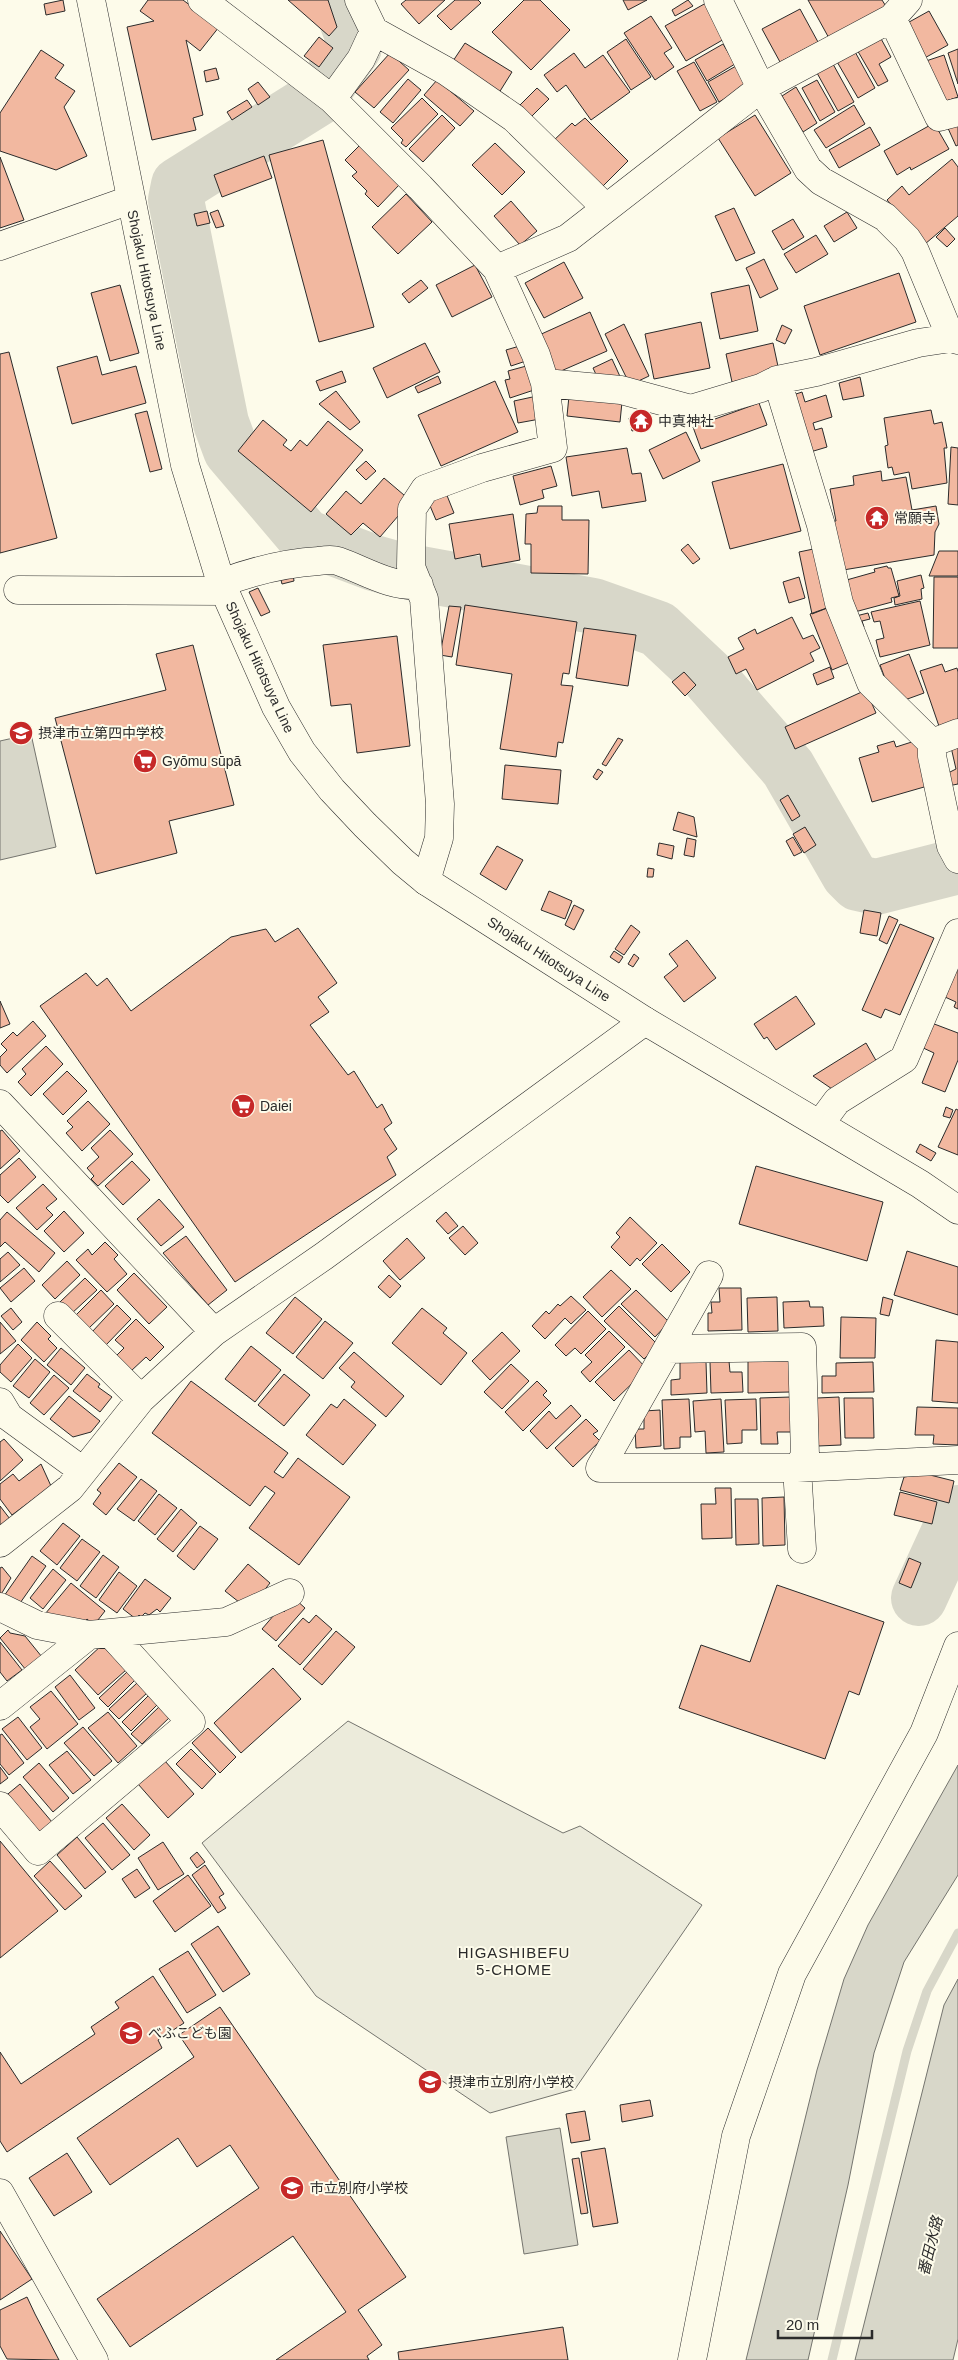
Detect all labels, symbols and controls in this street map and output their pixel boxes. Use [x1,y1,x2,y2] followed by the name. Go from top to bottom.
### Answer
[124,208,170,352] street label: Shojaku Hitotsuya Line
[628,408,654,434] temple icon: 中真神社
[658,413,714,429] place label: 中真神社
[864,505,890,531] temple icon: 常願寺
[894,510,936,526] place label: 常願寺
[222,599,298,735] street label: Shojaku Hitotsuya Line
[8,720,34,746] school or university icon: 摂津市立第四中学校
[38,725,164,741] place label: 摂津市立第四中学校
[132,748,158,774] supermarket icon: Gyōmu sūpā
[162,753,242,769] place label: Gyōmu sūpā
[485,913,614,1005] street label: Shojaku Hitotsuya Line
[230,1093,256,1119] supermarket icon: Daiei
[260,1098,292,1114] place label: Daiei
[458,1944,570,1978] district label: HIGASHIBEFU 5-CHOME
[118,2020,144,2046] school or university icon: べふこども園
[148,2025,232,2041] place label: べふこども園
[417,2069,443,2095] school or university icon: 摂津市立別府小学校
[448,2074,574,2090] place label: 摂津市立別府小学校
[279,2175,305,2201] school or university icon: 市立別府小学校
[310,2180,408,2196] place label: 市立別府小学校
[914,2213,946,2277] water label: 番田水路
[778,2308,872,2340] scale bar
[786,2316,819,2333] text: 20 m

